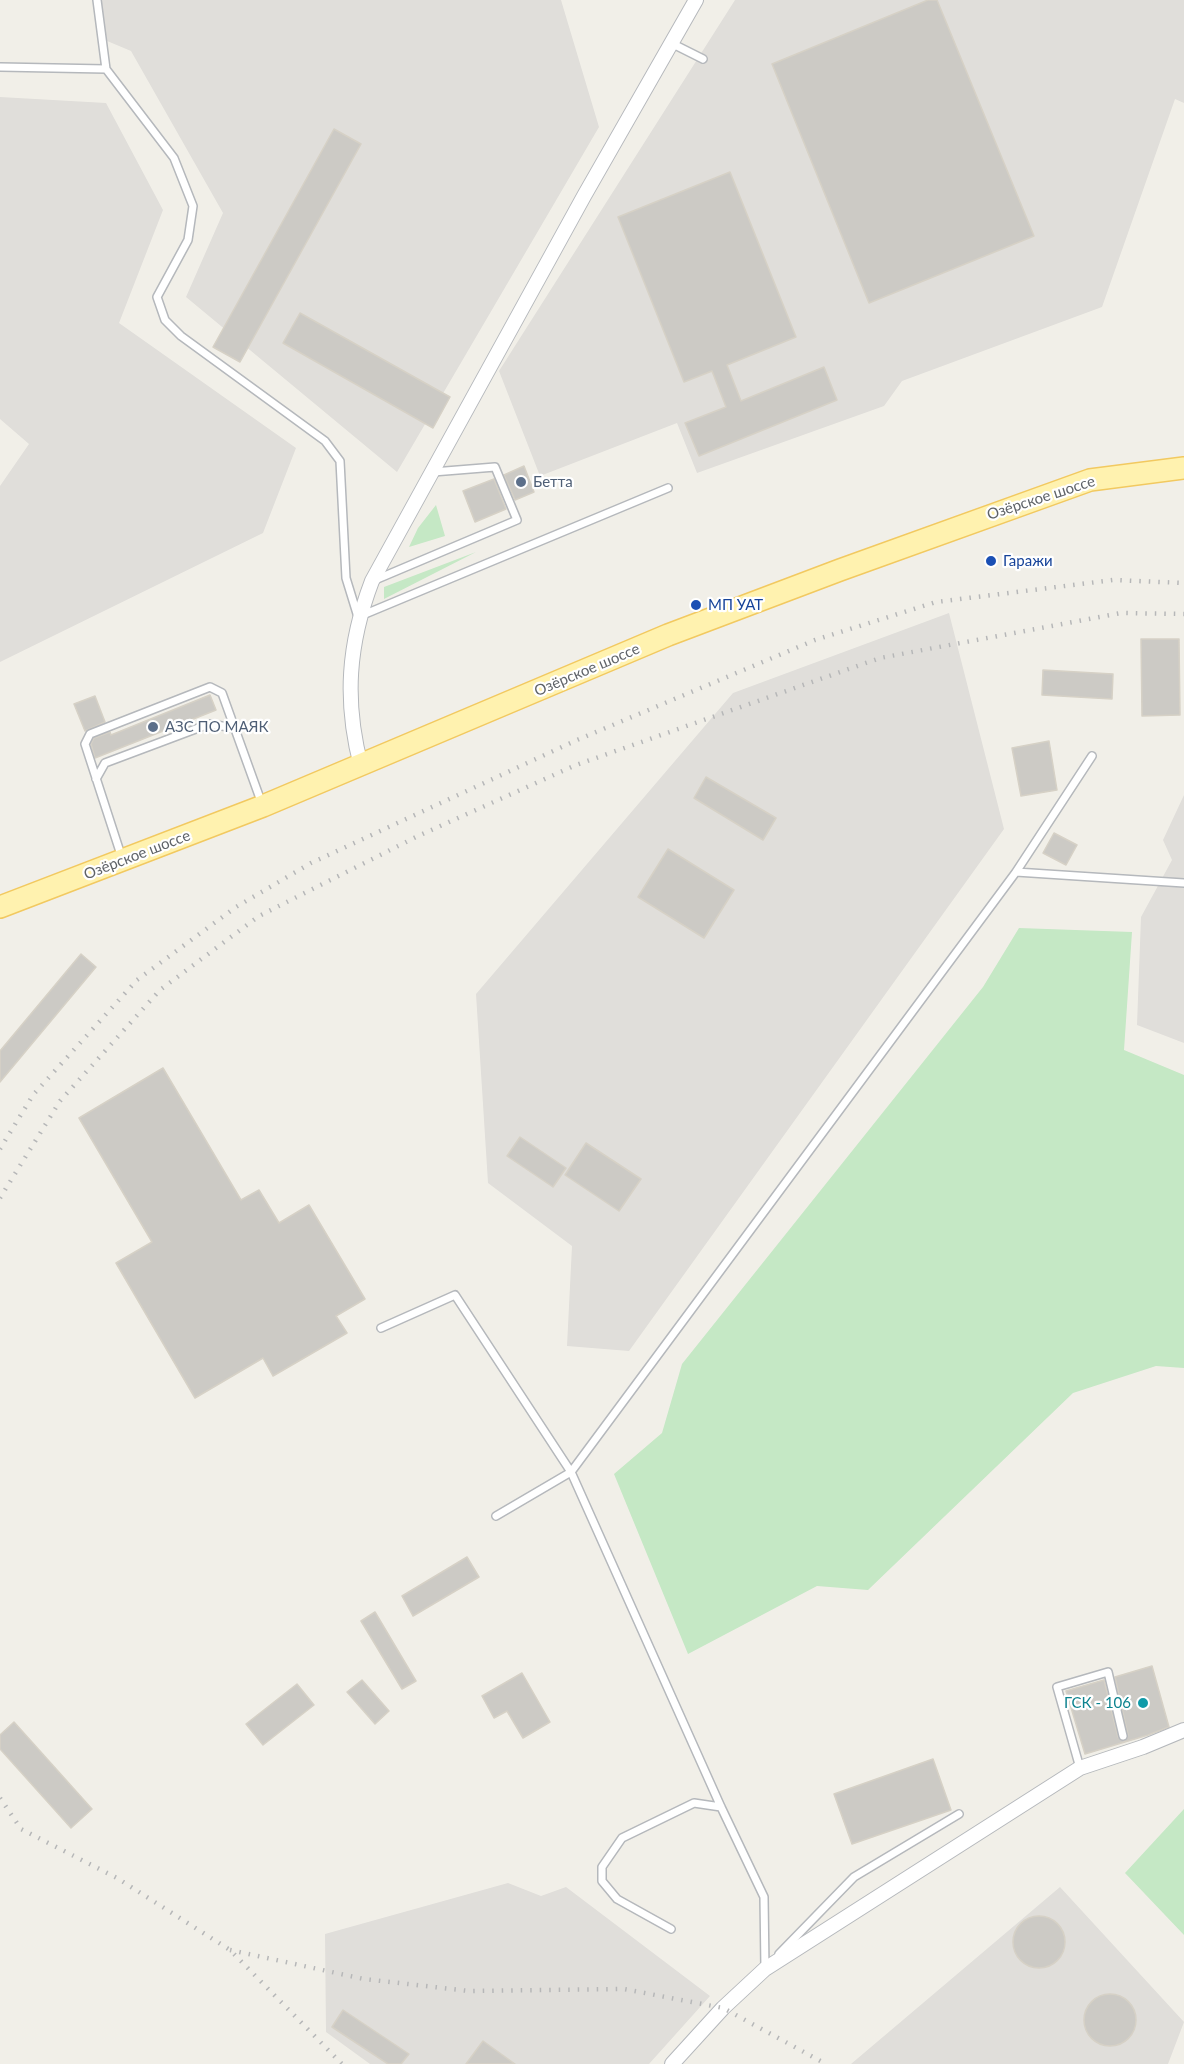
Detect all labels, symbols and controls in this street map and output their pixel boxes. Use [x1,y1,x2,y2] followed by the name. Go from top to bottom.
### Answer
[985,472,1097,524] street label: Озёрское шоссе
[533,473,573,491] place label: Бетта
[514,475,528,489] marker: Бетта
[1003,552,1053,570] place label: Гаражи
[984,554,998,568] marker: Гаражи
[708,596,763,614] place label: МП УАТ
[689,598,703,612] marker: МП УАТ
[532,640,642,700] street label: Озёрское шоссе
[165,718,269,736] place label: АЗС ПО МАЯК
[146,720,160,734] marker: АЗС ПО МАЯК
[81,826,193,884] street label: Озёрское шоссе
[1064,1694,1131,1712] place label: ГСК - 106
[1136,1696,1150,1710] marker: ГСК - 106

